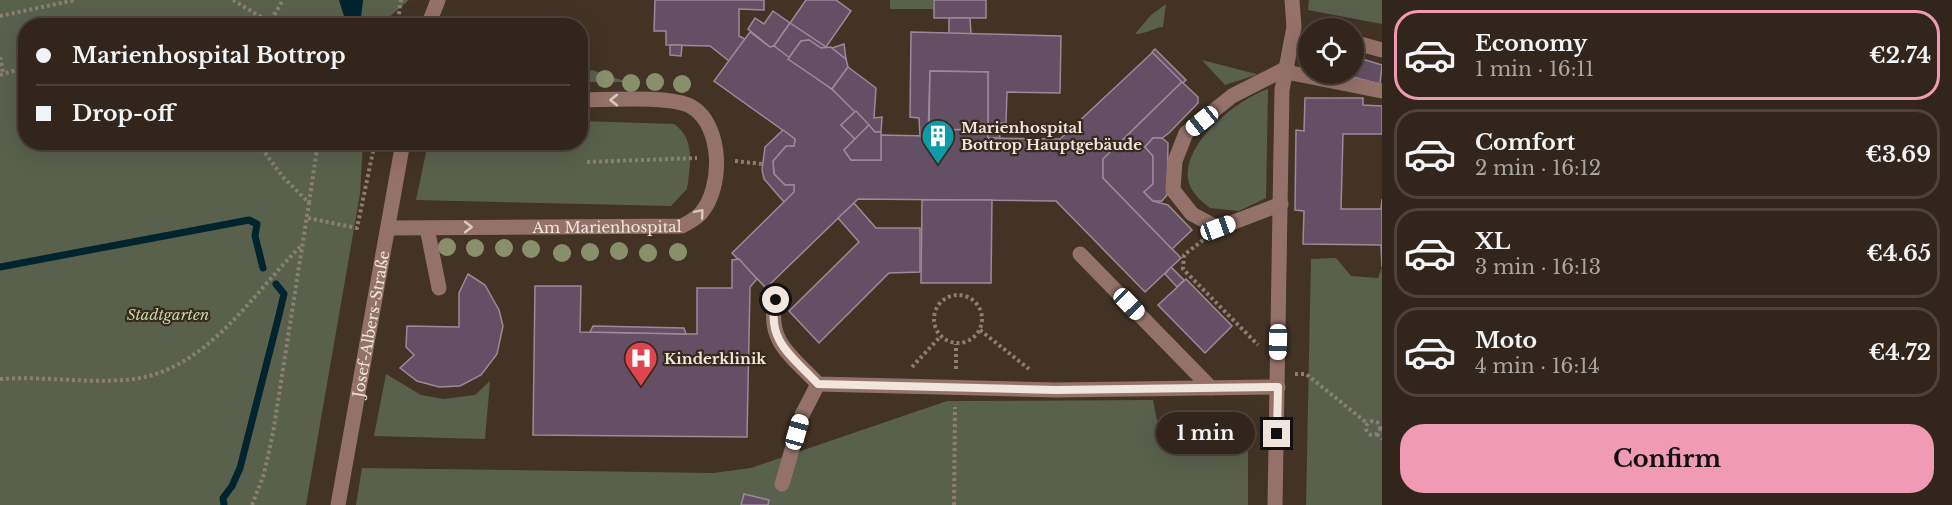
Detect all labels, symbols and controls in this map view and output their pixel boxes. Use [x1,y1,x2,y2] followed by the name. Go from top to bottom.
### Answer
[1298,18,1364,84] map controls
[1298,18,1364,84] button: locate
[1403,28,1457,82] icon: car
[1475,30,1587,57] text: Economy
[72,42,346,69] text: Marienhospital Bottrop
[1869,42,1931,69] text: €2.74
[1475,57,1594,81] text: 1 min · 16:11
[610,94,619,106] one-way arrow
[72,100,174,127] text: Drop-off
[1182,103,1222,139] car
[920,118,956,165] building icon: Marienhospital Bottrop Hauptgebäude
[961,118,1142,154] place label: Marienhospital Bottrop Hauptgebäude
[1403,127,1457,181] icon: car
[1475,129,1575,156] text: Comfort
[1865,141,1931,168] text: €3.69
[1475,156,1601,180] text: 2 min · 16:12
[692,208,703,219] one-way arrow
[1198,213,1238,243] car
[531,217,682,237] street label: Am Marienhospital
[463,221,472,233] one-way arrow
[1403,226,1457,280] icon: car
[1475,228,1510,255] text: XL
[1866,240,1931,267] text: €4.65
[348,249,393,401] street label: Josef-Albers-Straße
[1475,255,1601,279] text: 3 min · 16:13
[1110,285,1148,323] car
[762,286,789,313] route start
[127,305,209,324] park label: Stadtgarten
[1269,324,1287,360] car
[1403,325,1457,379] icon: car
[1475,327,1537,354] text: Moto
[1869,339,1931,366] text: €4.72
[623,340,659,387] hospital icon: Kinderklinik
[664,349,767,368] place label: Kinderklinik
[1475,354,1600,378] text: 4 min · 16:14
[783,412,811,452] car
[1157,413,1256,455] callout: 1 min
[1263,420,1290,447] route end
[1177,421,1234,445] text: 1 min
[1400,424,1934,493] button: Confirm

